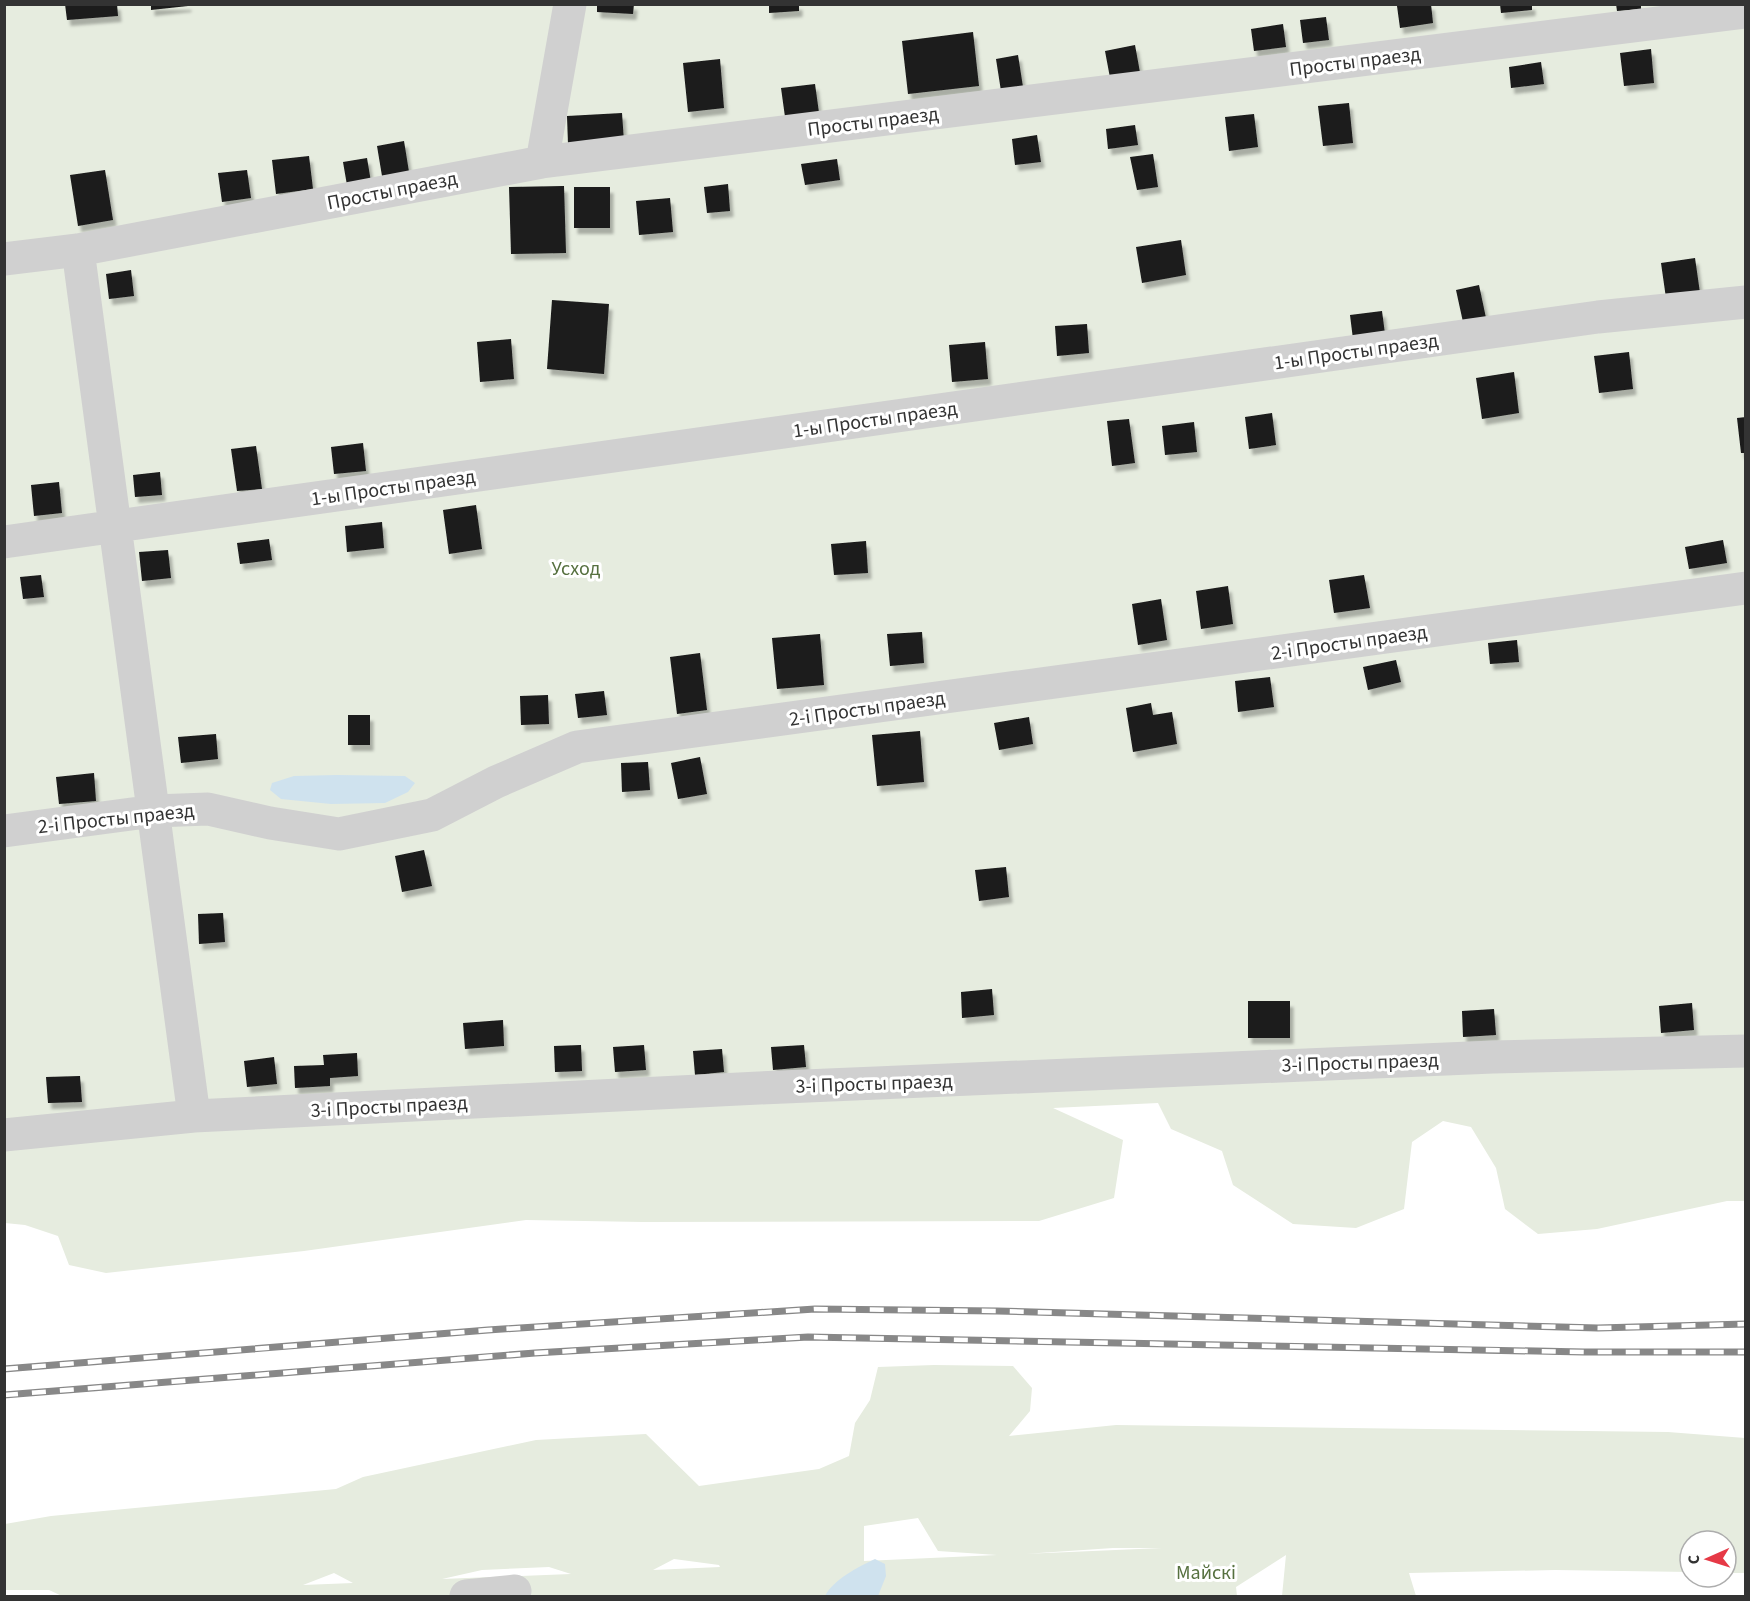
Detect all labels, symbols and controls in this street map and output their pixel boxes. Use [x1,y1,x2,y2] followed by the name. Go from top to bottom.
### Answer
[1288,40,1423,84] street label: Просты праезд
[806,100,941,144] street label: Просты праезд
[325,165,460,217] street label: Просты праезд
[1272,327,1440,377] street label: 1-ы Просты праезд
[791,395,959,445] street label: 1-ы Просты праезд
[309,463,477,513] street label: 1-ы Просты праезд
[552,555,601,583] park label: Усход
[1269,618,1429,668] street label: 2-і Просты праезд
[787,684,947,734] street label: 2-і Просты праезд
[36,797,196,841] street label: 2-і Просты праезд
[1281,1046,1439,1080] street label: 3-і Просты праезд
[795,1067,953,1101] street label: 3-і Просты праезд
[310,1089,469,1125] street label: 3-і Просты праезд
[1678,1529,1738,1589] north arrow
[1683,1555,1705,1565] text: С
[1176,1559,1236,1587] park label: Майскі

